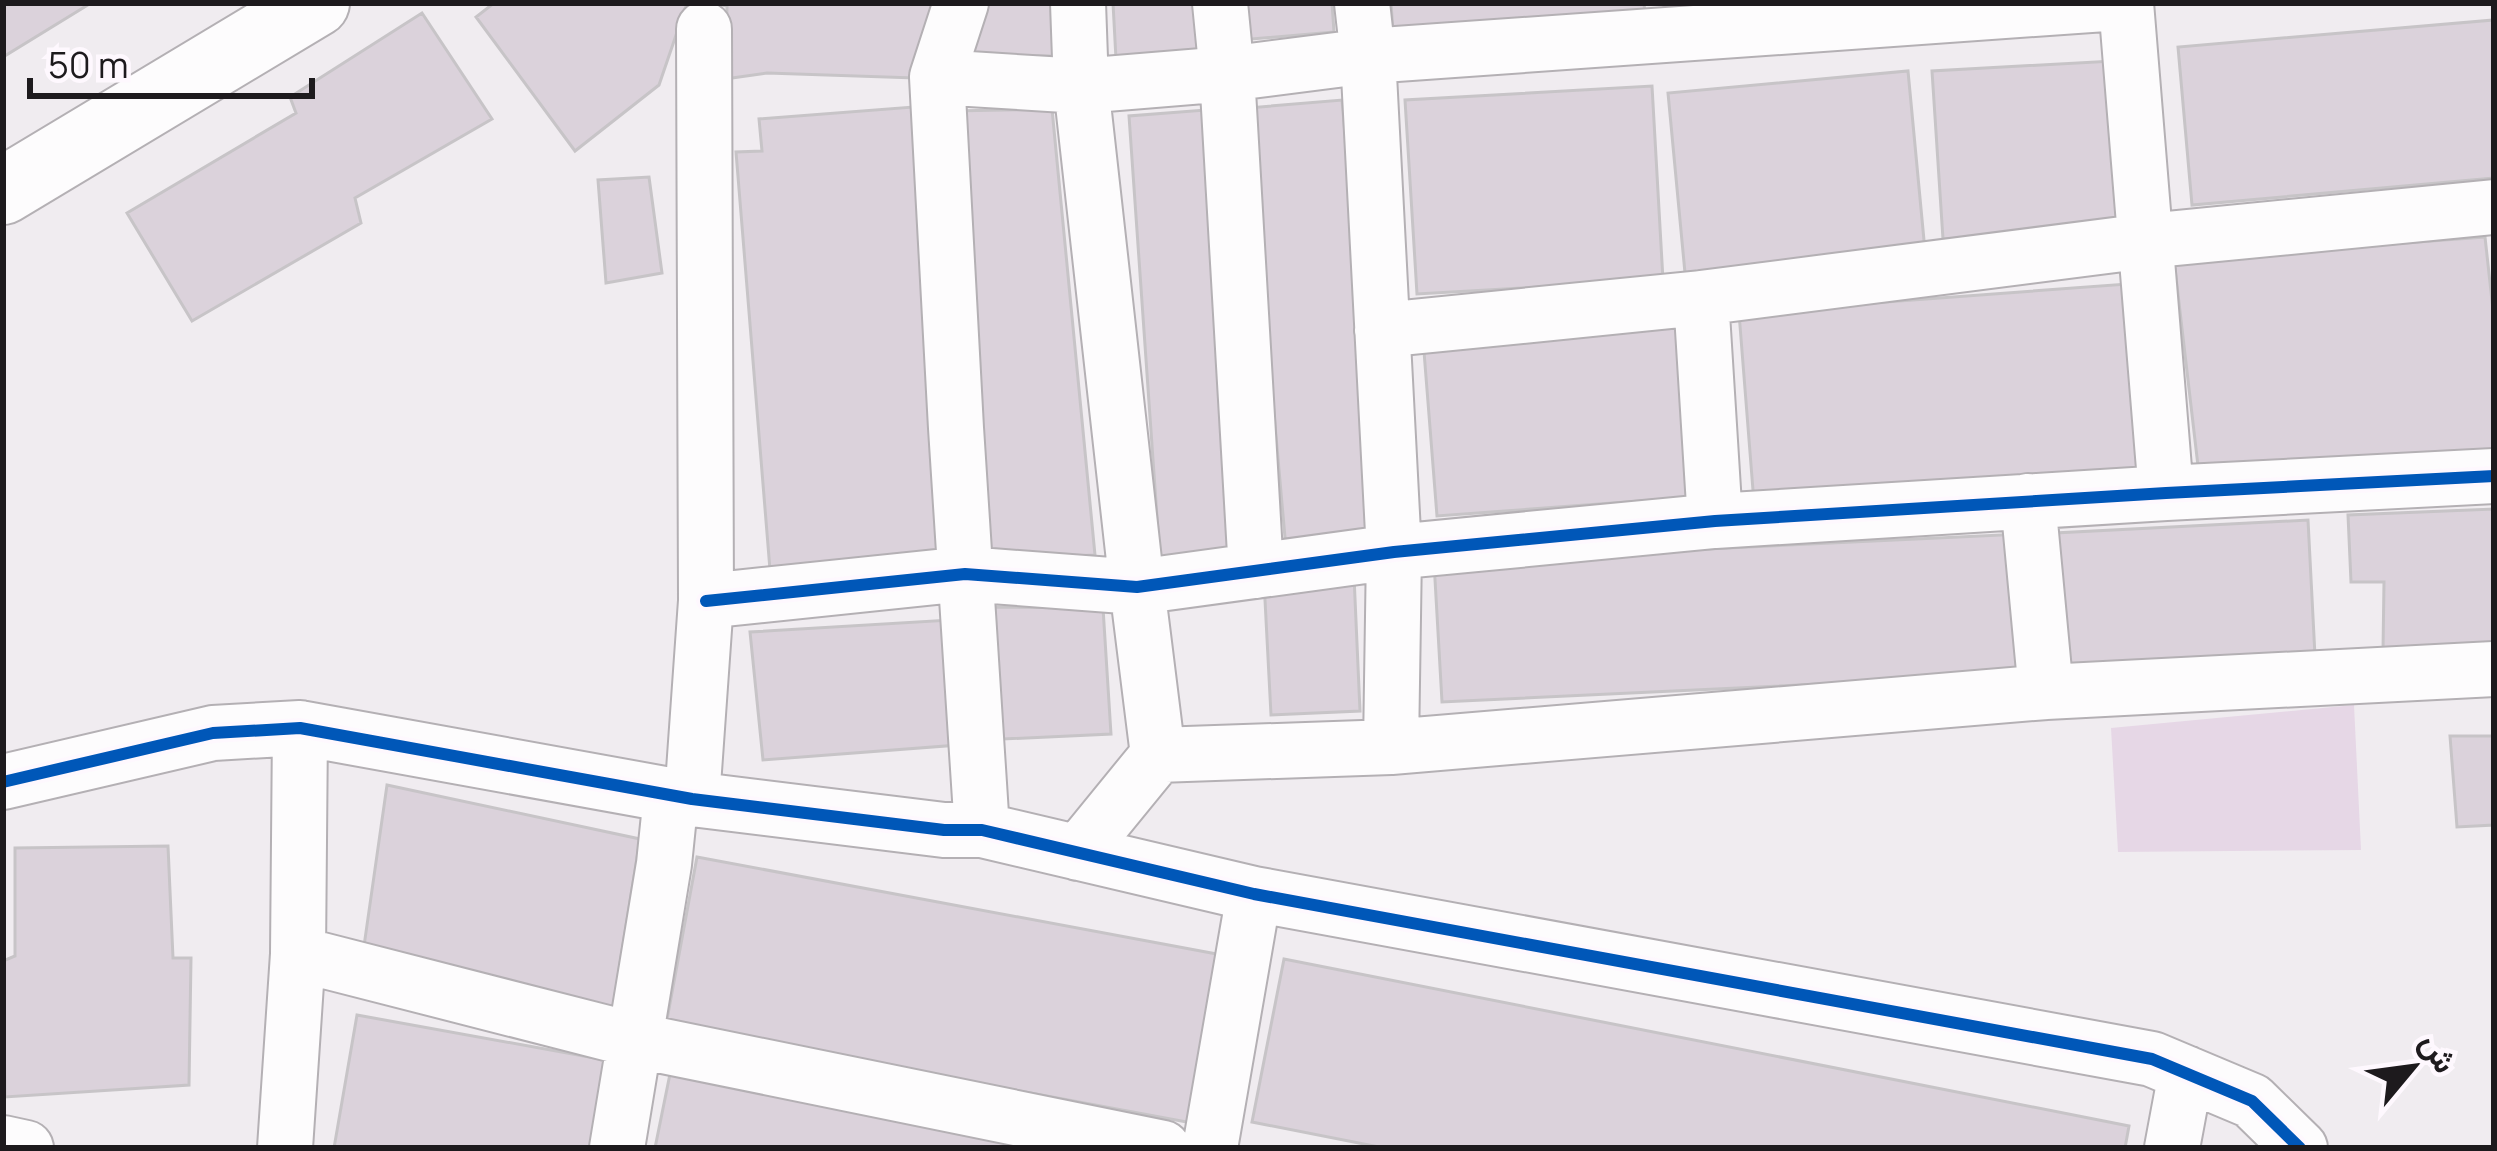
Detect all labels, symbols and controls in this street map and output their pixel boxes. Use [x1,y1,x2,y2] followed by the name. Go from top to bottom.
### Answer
[30,24,312,98] scale bar
[48,40,128,89] text: 50 m
[2353,1007,2473,1127] north arrow
[2410,1024,2469,1080] text: ش

